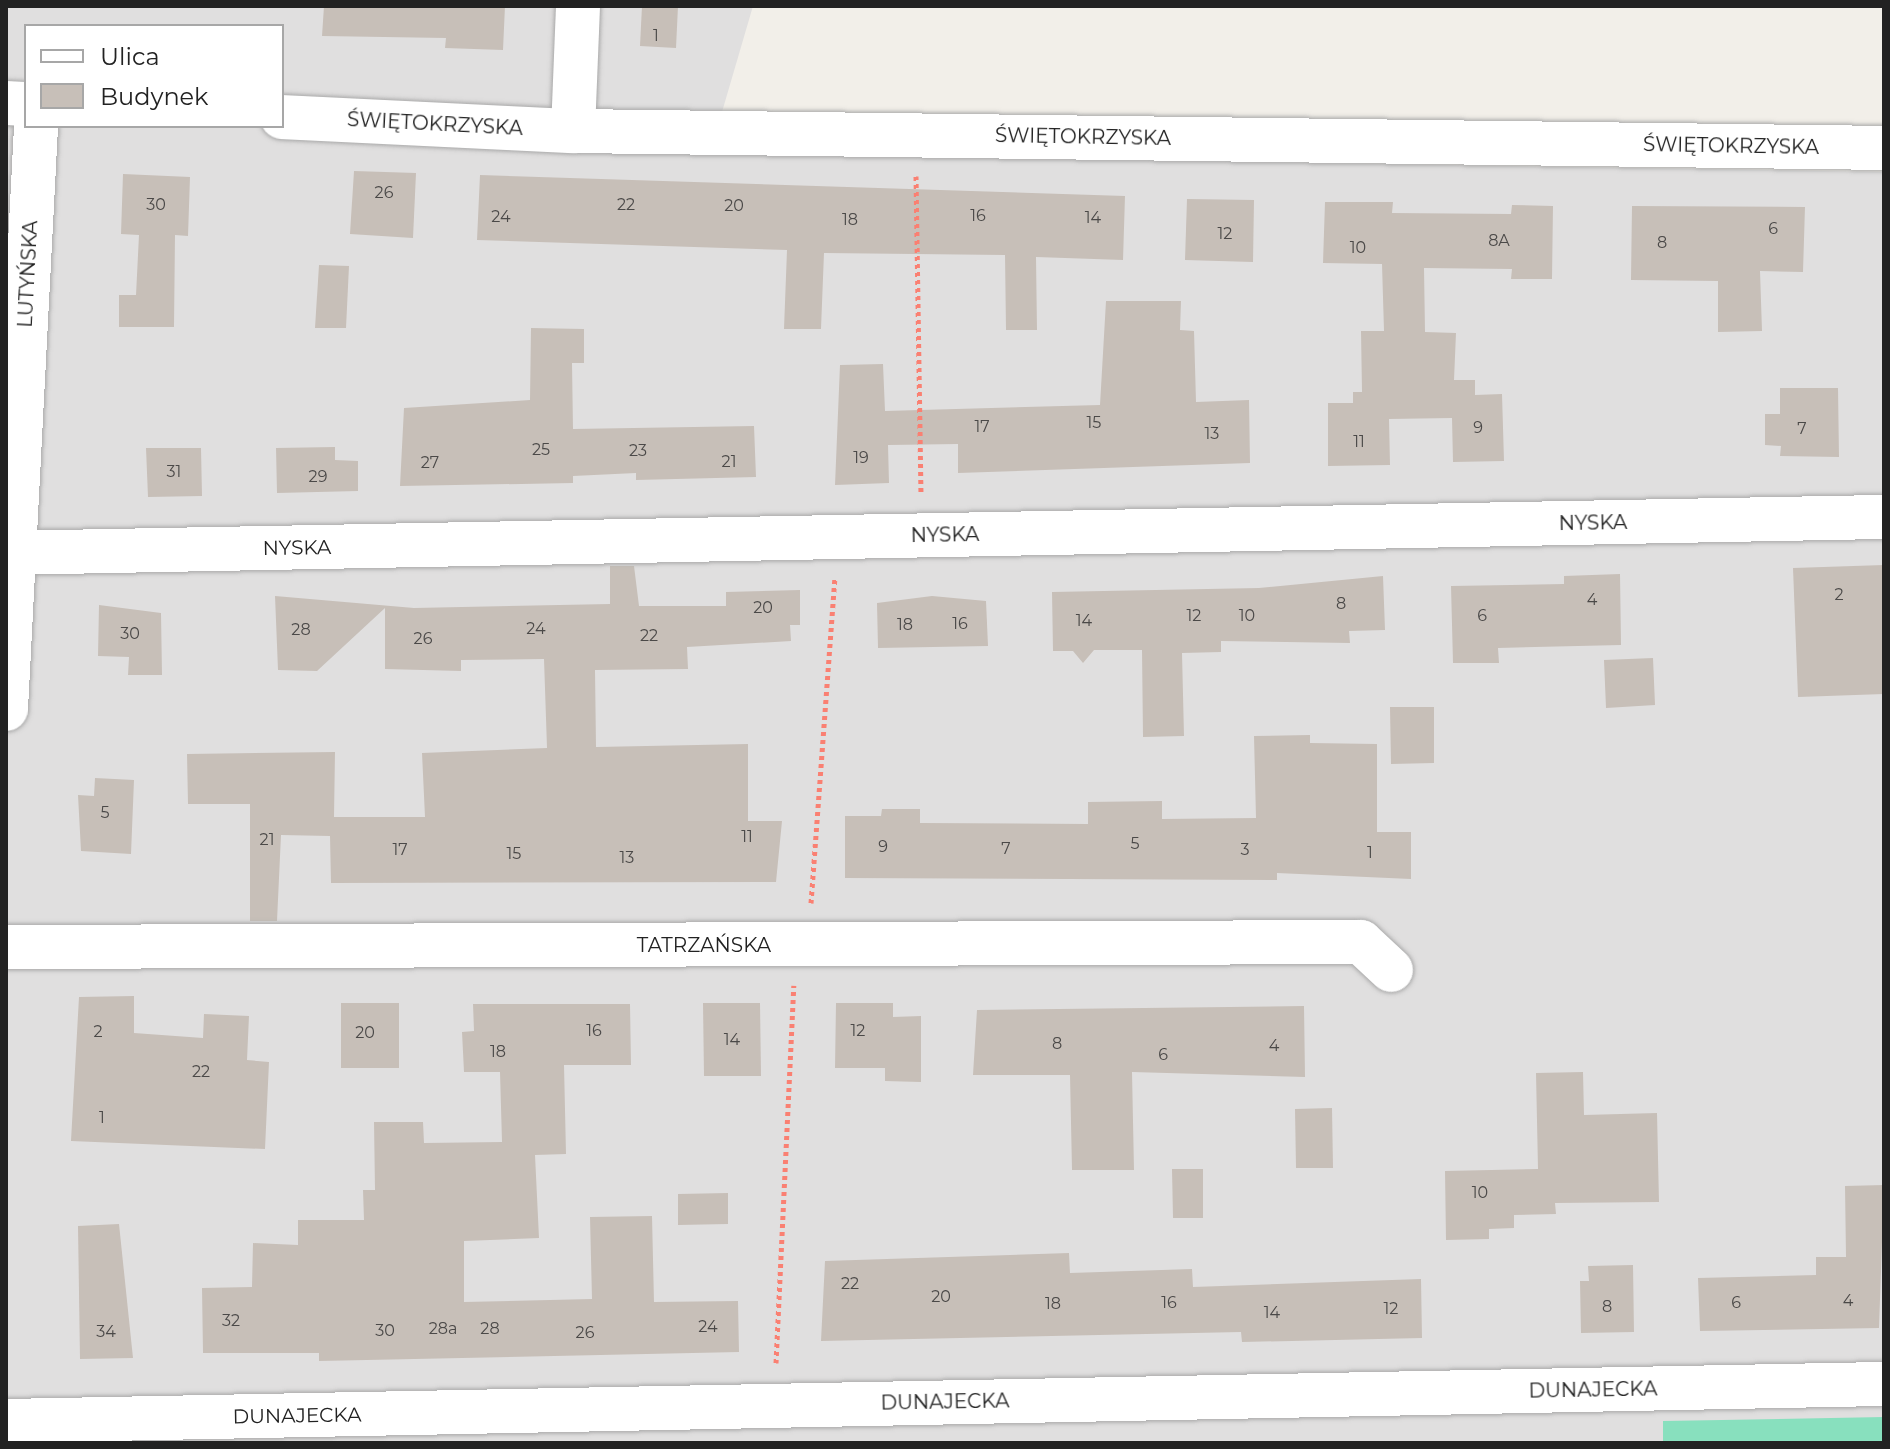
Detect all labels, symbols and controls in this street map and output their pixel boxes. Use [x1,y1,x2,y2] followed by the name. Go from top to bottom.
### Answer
[24,24,284,128] legend
[653,26,659,46] house number: 1
[100,42,160,71] text: Ulica
[100,82,208,111] text: Budynek
[346,107,524,141] street label: ŚWIĘTOKRZYSKA
[995,123,1171,151] street label: ŚWIĘTOKRZYSKA
[1643,132,1819,160] street label: ŚWIĘTOKRZYSKA
[375,183,393,203] house number: 26
[146,195,166,215] house number: 30
[617,195,635,215] house number: 22
[724,196,744,216] house number: 20
[970,206,986,226] house number: 16
[491,207,511,227] house number: 24
[1085,208,1101,228] house number: 14
[842,210,858,230] house number: 18
[1768,219,1778,239] house number: 6
[13,220,43,328] street label: LUTYŃSKA
[1218,224,1232,244] house number: 12
[1488,231,1510,251] house number: 8A
[1657,233,1667,253] house number: 8
[1350,238,1366,258] house number: 10
[1087,413,1101,433] house number: 15
[974,417,990,437] house number: 17
[1473,418,1483,438] house number: 9
[1797,419,1807,439] house number: 7
[1205,424,1219,444] house number: 13
[1353,432,1365,452] house number: 11
[532,440,550,460] house number: 25
[629,441,647,461] house number: 23
[853,448,869,468] house number: 19
[722,452,736,472] house number: 21
[421,453,439,473] house number: 27
[167,462,181,482] house number: 31
[309,467,327,487] house number: 29
[1558,510,1628,536] street label: NYSKA
[910,522,980,548] street label: NYSKA
[262,535,332,561] street label: NYSKA
[1834,585,1844,605] house number: 2
[1587,590,1597,610] house number: 4
[1336,594,1346,614] house number: 8
[753,598,773,618] house number: 20
[1187,606,1201,626] house number: 12
[1239,606,1255,626] house number: 10
[1477,606,1487,626] house number: 6
[1076,611,1092,631] house number: 14
[952,614,968,634] house number: 16
[897,615,913,635] house number: 18
[526,619,546,639] house number: 24
[291,620,311,640] house number: 28
[120,624,140,644] house number: 30
[640,626,658,646] house number: 22
[414,629,432,649] house number: 26
[100,803,110,823] house number: 5
[741,827,753,847] house number: 11
[260,830,274,850] house number: 21
[1130,834,1140,854] house number: 5
[878,837,888,857] house number: 9
[1001,839,1011,859] house number: 7
[392,840,408,860] house number: 17
[1240,840,1250,860] house number: 3
[1367,843,1373,863] house number: 1
[507,844,521,864] house number: 15
[620,848,634,868] house number: 13
[637,933,771,957] street label: TATRZAŃSKA
[586,1021,602,1041] house number: 16
[851,1021,865,1041] house number: 12
[93,1022,103,1042] house number: 2
[355,1023,375,1043] house number: 20
[724,1030,740,1050] house number: 14
[1052,1034,1062,1054] house number: 8
[1269,1036,1279,1056] house number: 4
[490,1042,506,1062] house number: 18
[1158,1045,1168,1065] house number: 6
[192,1062,210,1082] house number: 22
[99,1108,105,1128] house number: 1
[1472,1183,1488,1203] house number: 10
[841,1274,859,1294] house number: 22
[931,1287,951,1307] house number: 20
[1843,1291,1853,1311] house number: 4
[1161,1293,1177,1313] house number: 16
[1731,1293,1741,1313] house number: 6
[1045,1294,1061,1314] house number: 18
[1602,1297,1612,1317] house number: 8
[1384,1299,1398,1319] house number: 12
[1264,1303,1280,1323] house number: 14
[222,1311,240,1331] house number: 32
[698,1317,718,1337] house number: 24
[429,1319,457,1339] house number: 28a
[480,1319,500,1339] house number: 28
[375,1321,395,1341] house number: 30
[96,1322,116,1342] house number: 34
[576,1323,594,1343] house number: 26
[1528,1377,1658,1403] street label: DUNAJECKA
[880,1389,1010,1415] street label: DUNAJECKA
[232,1403,362,1429] street label: DUNAJECKA

